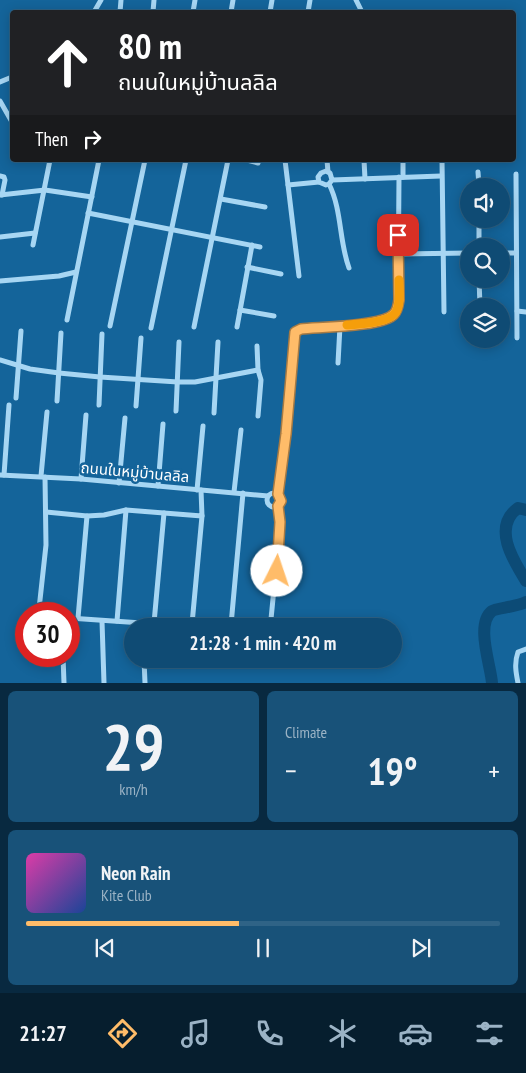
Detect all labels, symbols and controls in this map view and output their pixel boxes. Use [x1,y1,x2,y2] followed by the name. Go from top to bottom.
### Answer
[118,23,182,69] text: 80 m
[35,30,100,95] icon: ahead
[118,68,278,96] text: ถนนในหมู่บ้านลลิล
[78,125,106,153] icon: right
[35,127,68,151] text: Then
[460,178,510,348] map controls
[460,178,510,228] button: sound
[377,214,419,256] pin
[384,221,412,249] icon: arrive
[460,238,510,288] button: search
[460,298,510,348] button: layers
[80,458,190,486] street label: ถนนในหมู่บ้านลลิล
[250,544,302,596] position arrow
[15,602,80,667] speed limit sign: 30
[190,631,336,655] text: 21:28 · 1 min · 420 m
[102,704,165,788] text: 29
[285,722,327,742] text: Climate
[367,746,418,795] text: 19°
[285,752,297,789] text: −
[488,752,500,789] text: +
[119,779,148,799] text: km/h
[101,861,170,885] text: Neon Rain
[101,885,152,905] text: Kite Club
[91,934,119,962] icon: previous
[249,934,277,962] icon: pause
[407,934,435,962] icon: next
[105,1016,140,1051] icon: directions
[178,1016,213,1051] icon: music
[252,1016,287,1051] icon: phone
[325,1016,360,1051] icon: climate
[398,1016,433,1051] icon: car
[472,1016,507,1051] icon: filters
[19,1019,67,1047] text: 21:27

